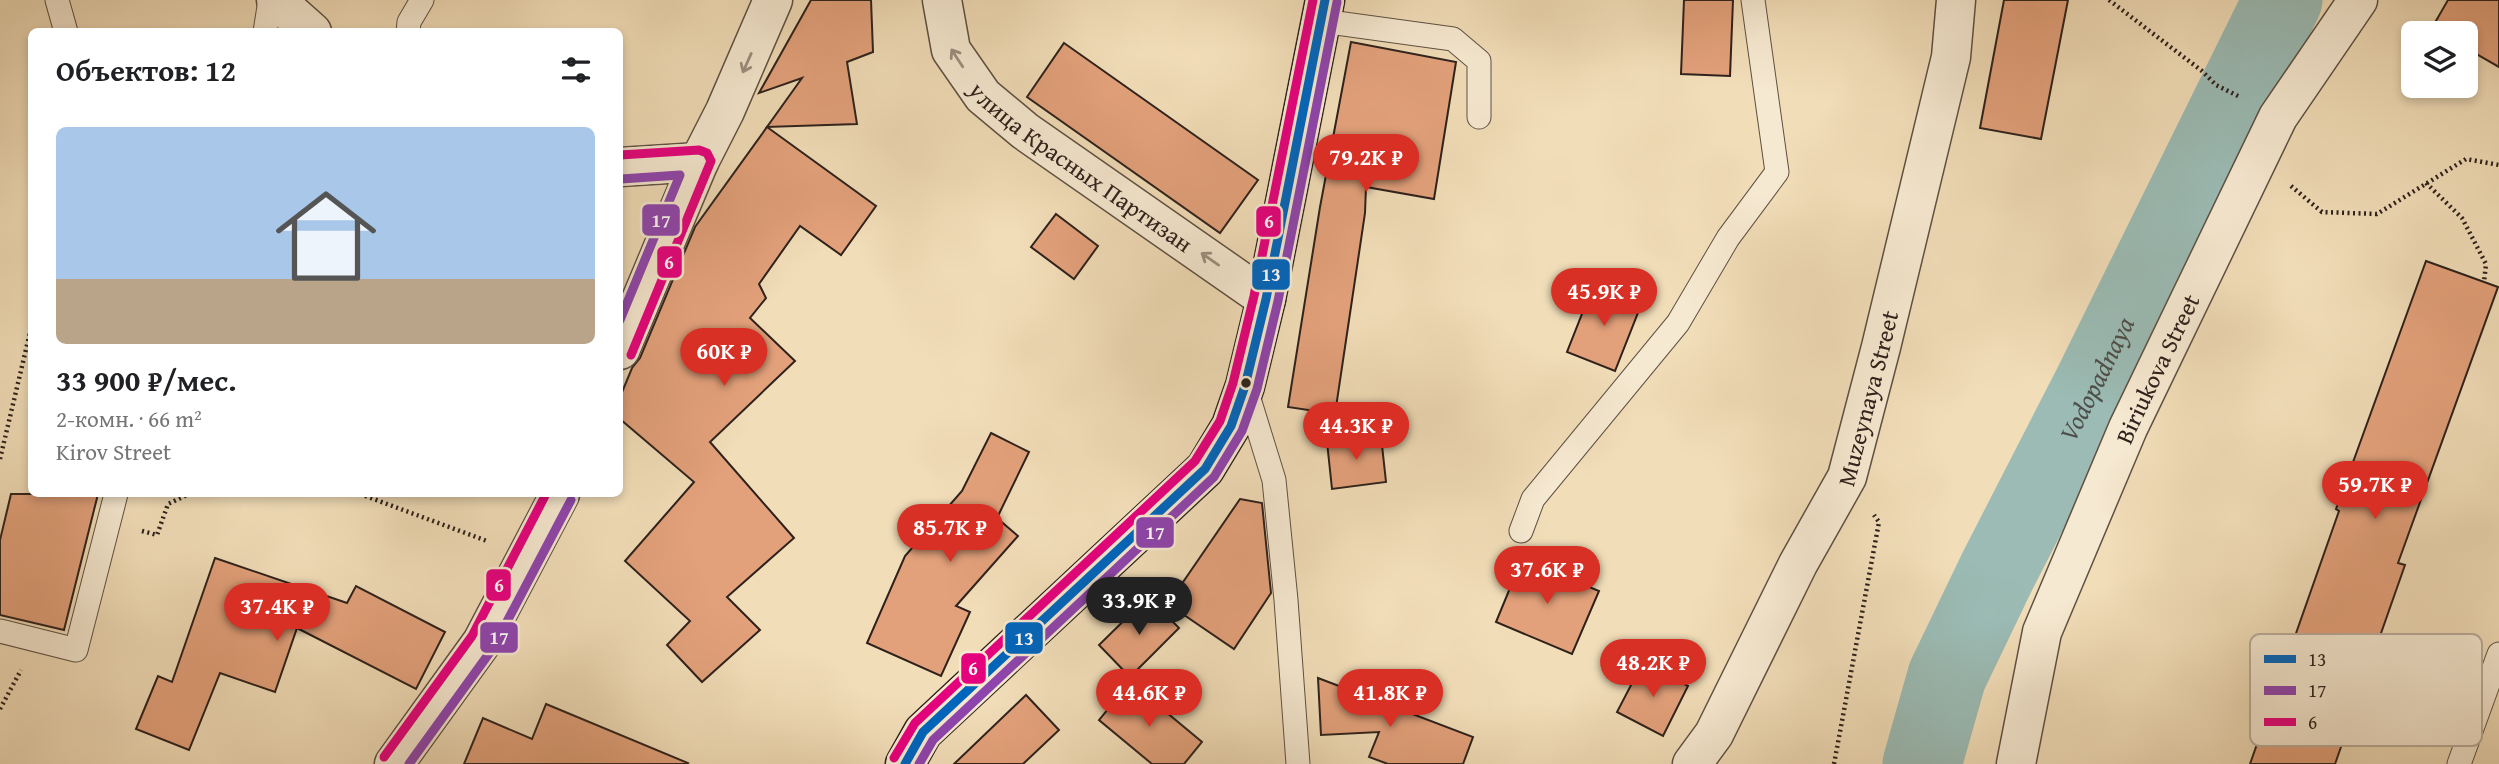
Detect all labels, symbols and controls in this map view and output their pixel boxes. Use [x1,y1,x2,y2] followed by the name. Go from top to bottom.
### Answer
[2401,21,2478,98] map controls
[2401,21,2478,98] button: layers
[56,48,236,92] text: Объектов: 12
[950,49,965,68] one-way arrow
[557,51,595,89] icon: filters
[740,52,753,73] one-way arrow
[960,74,1200,261] street label: улица Красных Партизан
[1301,134,1431,194] pin: 79.2K ₽
[1329,140,1403,173] text: 79.2K ₽
[263,173,389,299] icon: home
[641,203,681,237] line badge: 17
[1255,205,1282,238] line badge: 6
[651,206,671,234] text: 17
[1264,207,1274,235] text: 6
[656,245,683,279] line badge: 6
[664,248,674,276] text: 6
[1201,252,1220,266] one-way arrow
[1251,258,1291,291] line badge: 13
[1261,260,1281,288] text: 13
[1539,268,1669,328] pin: 45.9K ₽
[1567,274,1641,307] text: 45.9K ₽
[2106,287,2208,449] street label: Biriukova Street
[1828,306,1907,490] street label: Muzeynaya Street
[2048,310,2143,448] water label: Vodopadnaya
[675,328,773,388] pin: 60K ₽
[696,334,752,367] text: 60K ₽
[56,358,237,402] text: 33 900 ₽/мес.
[1239,376,1253,390] unlabelled marker
[56,402,202,435] text: 2-комн. · 66 m²
[1291,402,1421,462] pin: 44.3K ₽
[1319,408,1393,441] text: 44.3K ₽
[56,435,171,468] text: Kirov Street
[2310,462,2440,521] pin: 59.7K ₽
[2338,467,2412,500] text: 59.7K ₽
[885,504,1015,564] pin: 85.7K ₽
[913,510,987,543] text: 85.7K ₽
[1135,516,1175,549] line badge: 17
[1145,518,1165,546] text: 17
[1482,546,1612,606] pin: 37.6K ₽
[1510,552,1584,585] text: 37.6K ₽
[485,568,512,602] line badge: 6
[494,571,504,599] text: 6
[1074,578,1204,637] pin: 33.9K ₽
[1102,583,1176,616] text: 33.9K ₽
[212,584,342,643] pin: 37.4K ₽
[240,589,314,622] text: 37.4K ₽
[479,621,519,654] line badge: 17
[1004,621,1044,655] line badge: 13
[489,623,509,651] text: 17
[1014,624,1034,652] text: 13
[2250,634,2482,746] legend
[1588,640,1718,699] pin: 48.2K ₽
[1616,645,1690,678] text: 48.2K ₽
[2308,645,2326,673] text: 13
[960,652,987,685] line badge: 6
[968,654,978,682] text: 6
[1084,670,1214,729] pin: 44.6K ₽
[1325,670,1455,729] pin: 41.8K ₽
[1112,675,1186,708] text: 44.6K ₽
[1353,675,1427,708] text: 41.8K ₽
[2308,676,2326,704] text: 17
[2308,708,2317,736] text: 6

